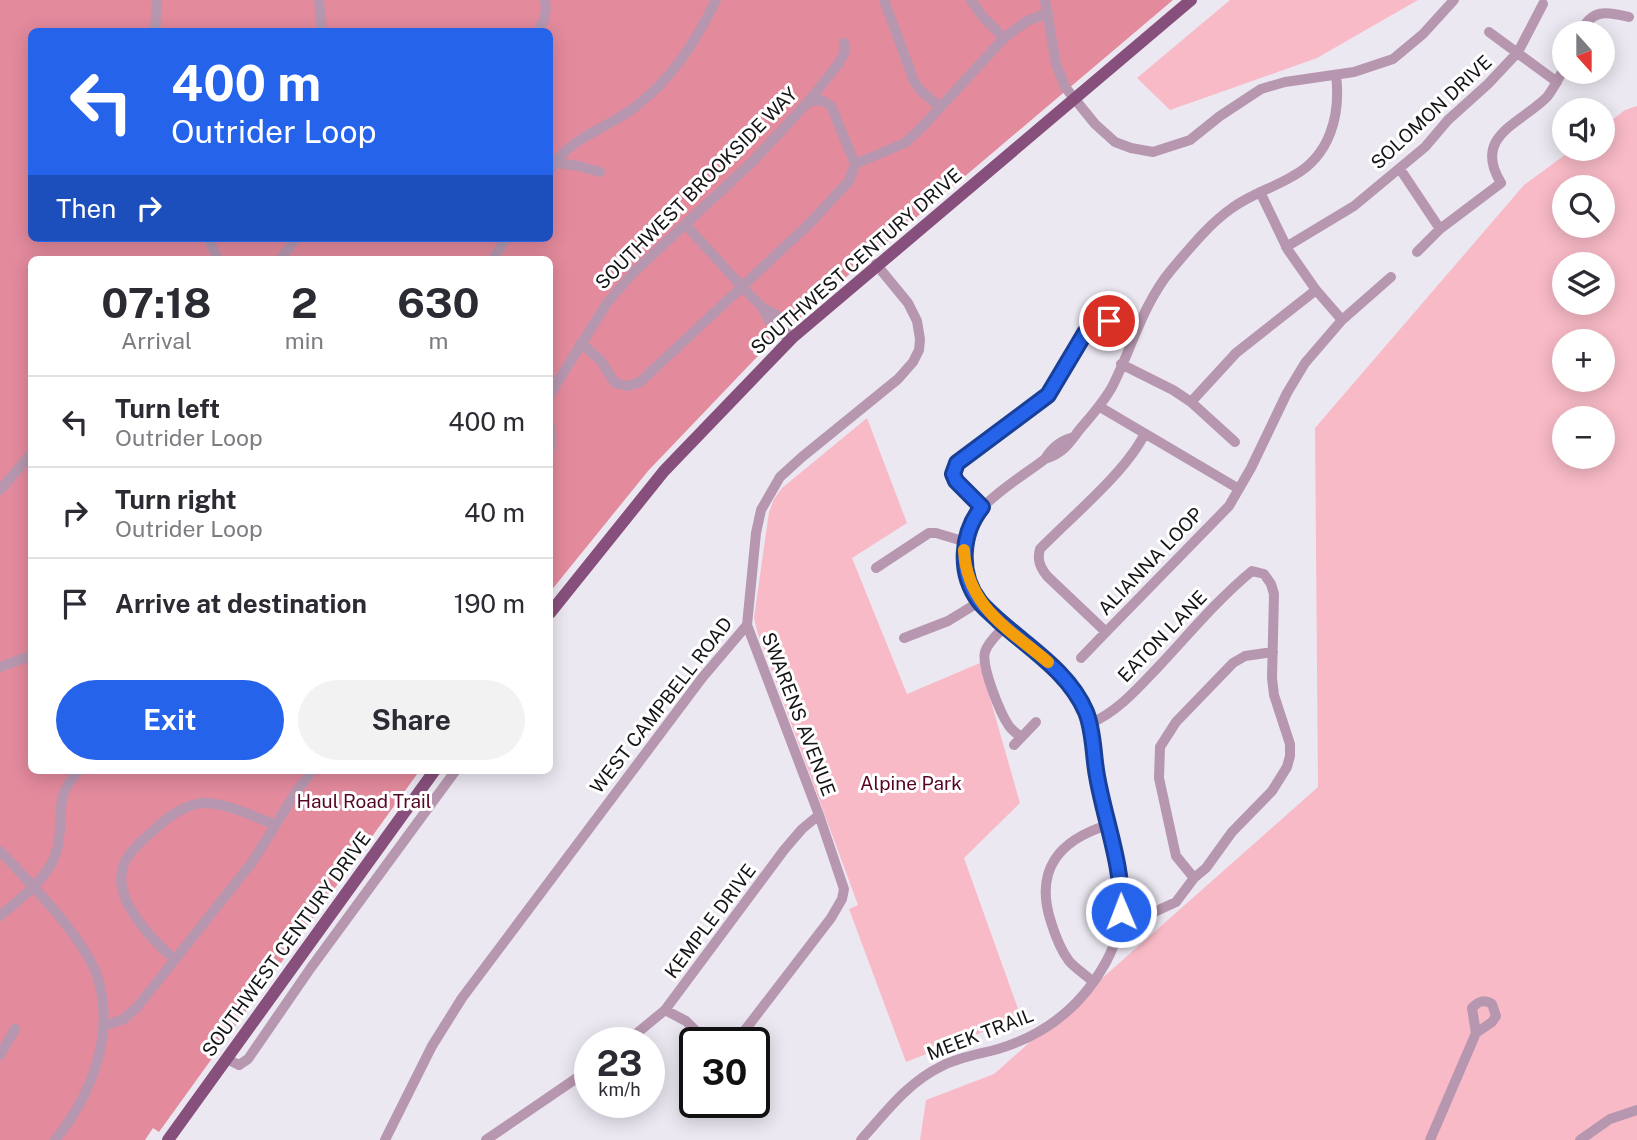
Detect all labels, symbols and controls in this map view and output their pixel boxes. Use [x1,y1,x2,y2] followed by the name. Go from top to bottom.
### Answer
[1552,21,1615,84] north arrow
[1552,21,1615,469] map controls
[1366,51,1496,173] street label: SOLOMON DRIVE
[171,54,321,112] text: 400 m
[56,56,147,147] icon: left
[591,82,802,293] street label: SOUTHWEST BROOKSIDE WAY
[1552,98,1615,161] button: sound
[171,113,377,150] text: Outrider Loop
[746,163,966,359] street label: SOUTHWEST CENTURY DRIVE
[1552,175,1615,238] button: search
[130,189,168,227] icon: right
[56,193,116,224] text: Then
[1552,252,1615,315] button: layers
[101,278,211,327] text: 07:18
[291,278,318,327] text: 2
[397,278,480,327] text: 630
[1079,291,1139,351] pin
[1090,302,1128,340] icon: arrive
[121,327,192,354] text: Arrival
[285,327,324,354] text: min
[428,327,448,354] text: m
[1552,329,1615,392] button: +
[115,393,220,424] text: Turn left
[56,403,94,441] icon: left
[448,406,525,437] text: 400 m
[1552,406,1615,469] button: −
[115,424,263,451] text: Outrider Loop
[115,484,237,515] text: Turn right
[56,494,94,532] icon: right
[464,497,525,528] text: 40 m
[1093,503,1207,619] street label: ALIANNA LOOP
[115,515,263,542] text: Outrider Loop
[56,585,94,623] icon: arrive
[1113,586,1211,686] street label: EATON LANE
[115,588,367,619] text: Arrive at destination
[454,588,525,619] text: 190 m
[585,613,737,797] street label: WEST CAMPBELL ROAD
[758,629,840,799] street label: SWARENS AVENUE
[56,680,284,760] button: Exit
[298,680,525,760] button: Share
[860,772,962,794] park label: Alpine Park
[297,790,431,812] park label: Haul Road Trail
[197,827,375,1061] street label: SOUTHWEST CENTURY DRIVE
[660,860,760,982] street label: KEMPLE DRIVE
[1084,875,1158,949] position arrow
[924,1004,1036,1064] street label: MEEK TRAIL
[679,1027,770,1118] speed limit sign: 30
[597,1043,642,1084] text: 23
[598,1079,641,1100] text: km/h

